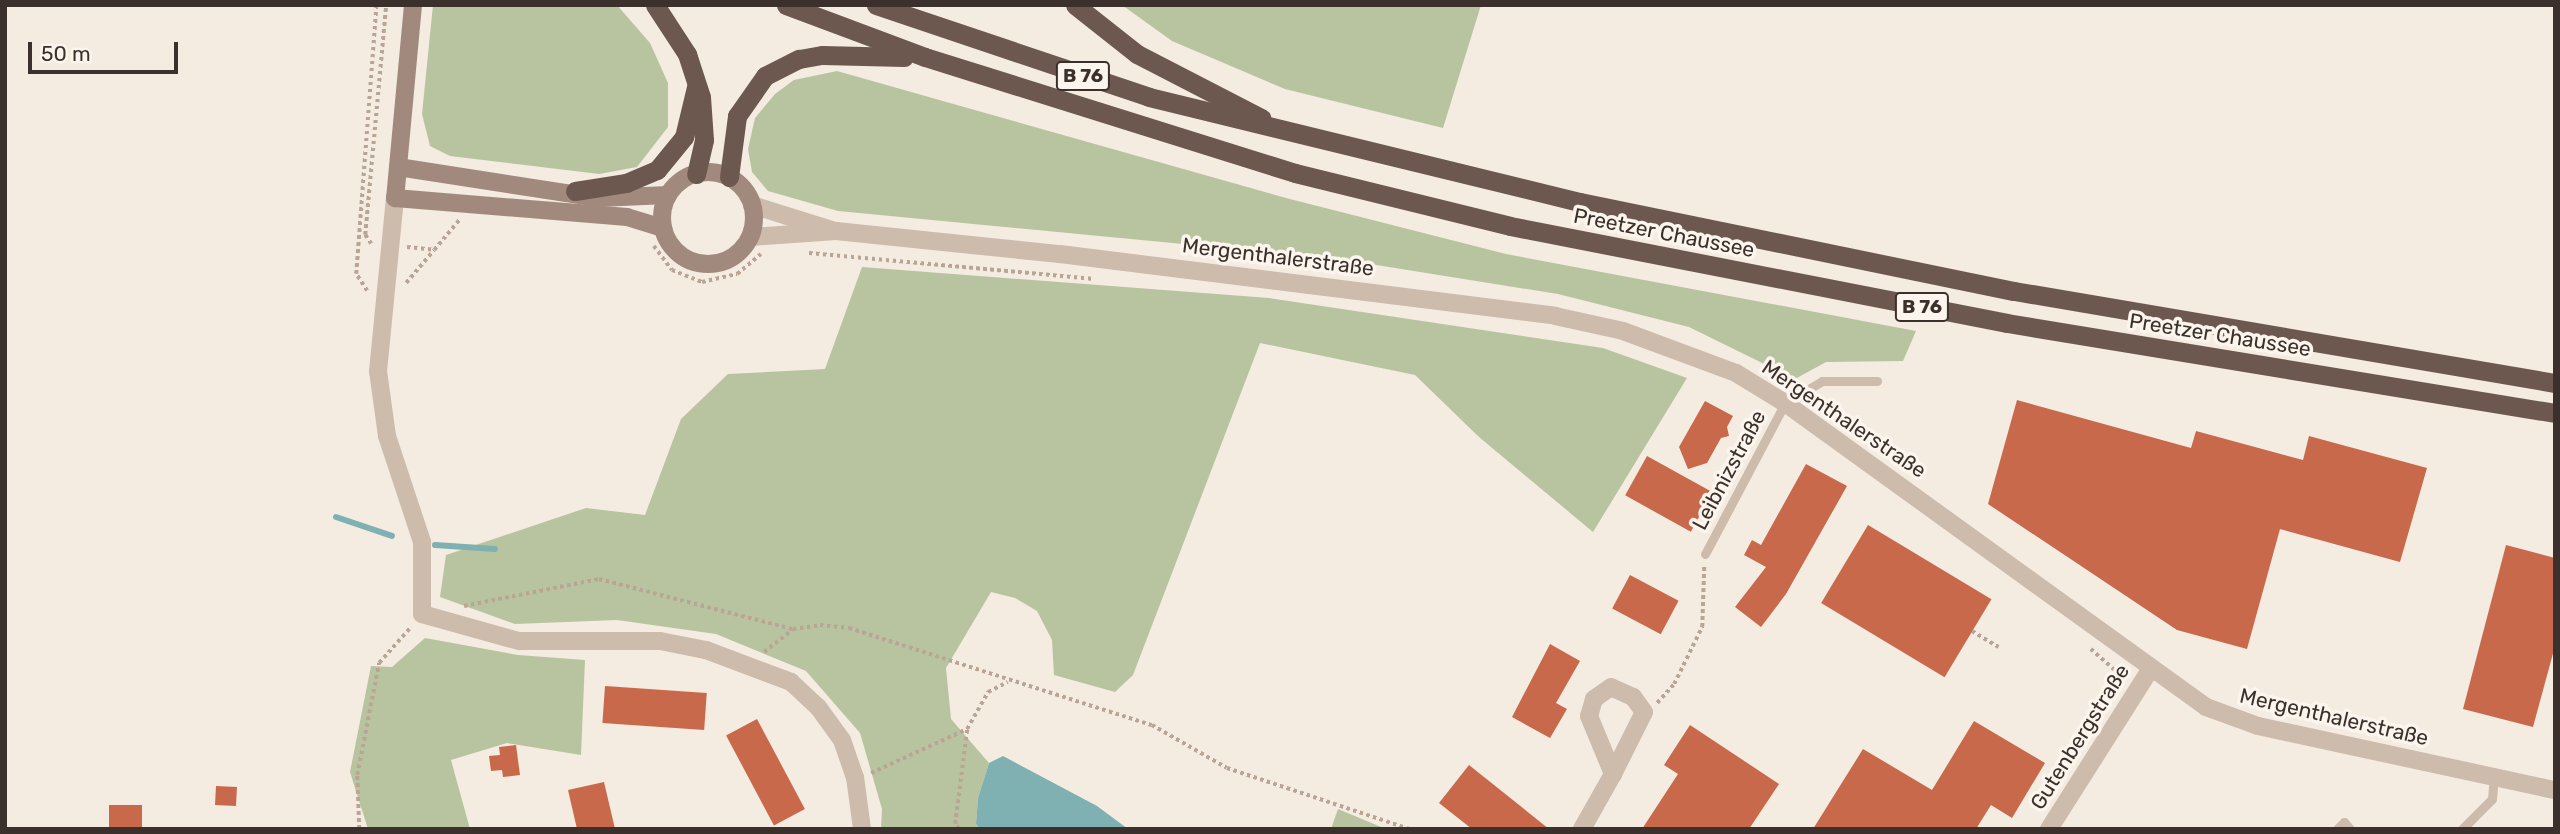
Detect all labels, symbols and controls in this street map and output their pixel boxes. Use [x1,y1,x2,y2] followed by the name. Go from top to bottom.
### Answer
[32,28,182,72] scale bar
[41,41,91,66] text: 50 m
[1055,60,1111,92] road number: B 76
[1571,203,1757,263] street label: Preetzer Chaussee
[1181,233,1375,281] street label: Mergenthalerstraße
[1894,292,1950,322] road number: B 76
[2127,308,2313,362] street label: Preetzer Chaussee
[1757,355,1931,483] street label: Mergenthalerstraße
[1687,406,1771,534] street label: Leibnizstraße
[2025,660,2135,814] street label: Gutenbergstraße
[2237,683,2431,751] street label: Mergenthalerstraße

